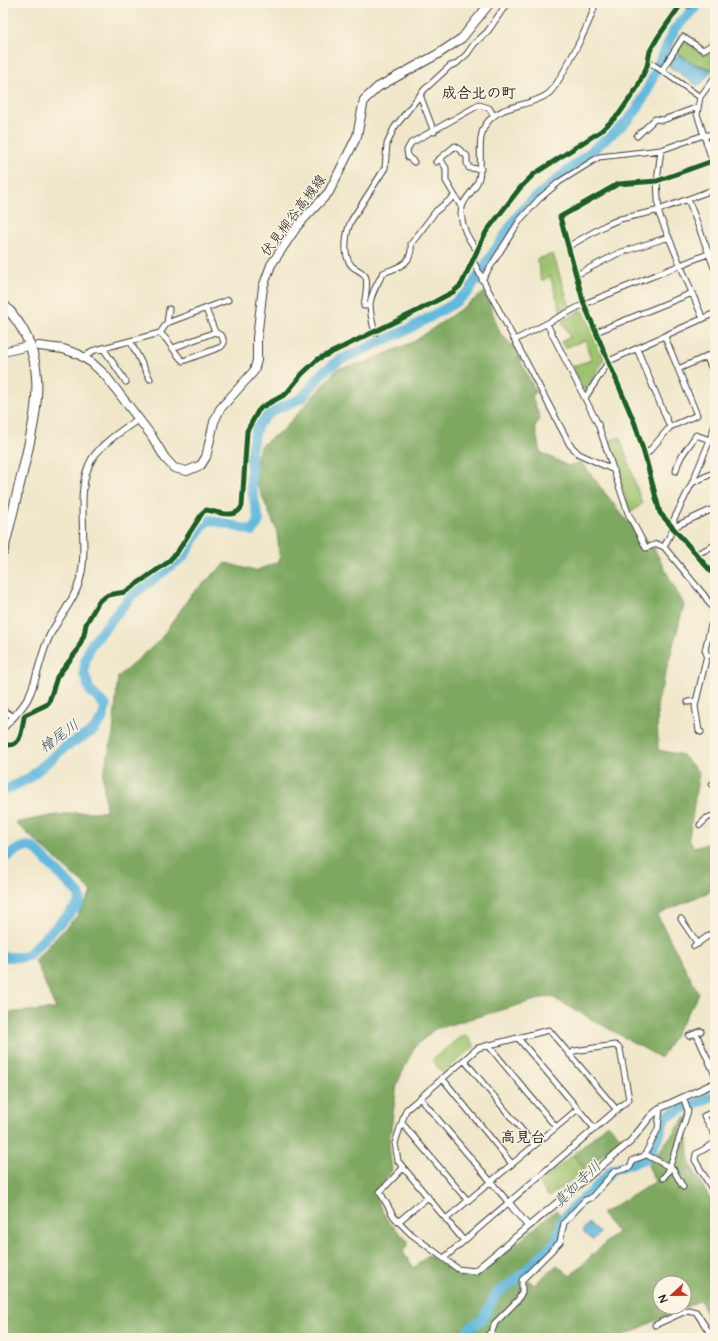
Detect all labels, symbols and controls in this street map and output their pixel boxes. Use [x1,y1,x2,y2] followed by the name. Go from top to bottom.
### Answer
[441,83,517,104] district label: 成合北の町
[256,170,331,261] street label: 伏見柳谷高槻線
[35,715,84,758] water label: 檜尾川
[500,1127,546,1148] district label: 高見台
[548,1156,606,1213] water label: 真如寺川
[652,1275,692,1315] north arrow
[655,1292,671,1305] text: N

